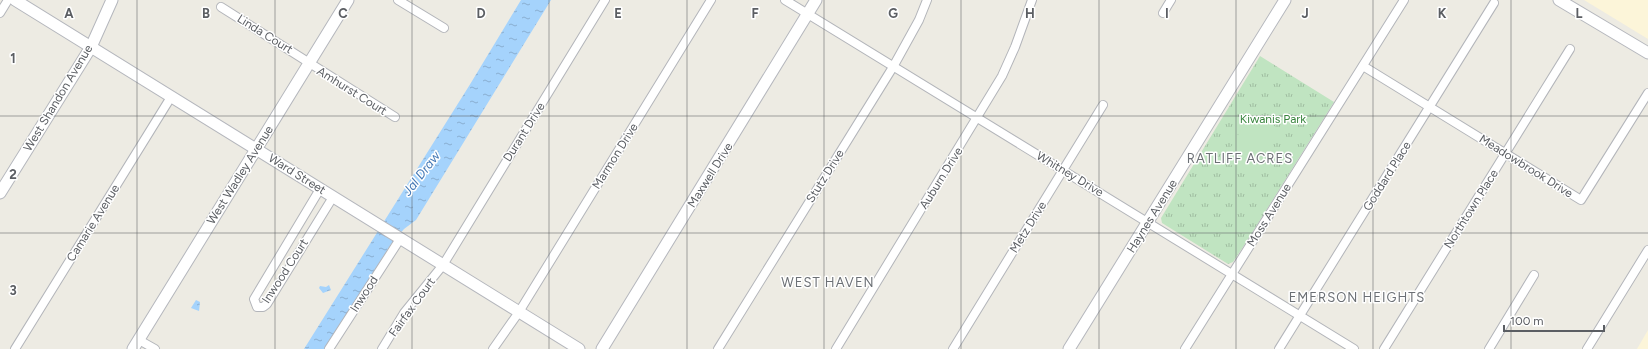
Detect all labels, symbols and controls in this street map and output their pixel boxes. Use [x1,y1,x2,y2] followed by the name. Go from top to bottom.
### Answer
[64,6,74,21] text: A
[202,6,210,21] text: B
[338,6,348,21] text: C
[476,6,486,21] text: D
[614,6,622,21] text: E
[751,6,759,21] text: F
[888,6,898,21] text: G
[1025,6,1035,21] text: H
[1165,6,1169,21] text: I
[1301,6,1309,21] text: J
[1438,6,1447,21] text: K
[1576,6,1583,21] text: L
[235,11,296,57] street label: Linda Court
[21,42,96,154] street label: West Shandon Avenue
[10,51,16,66] text: 1
[314,64,390,118] street label: Amhurst Court
[500,99,548,164] street label: Durant Drive
[1240,112,1306,126] park label: Kiwanis Park
[589,120,641,191] street label: Marmon Drive
[204,123,276,227] street label: West Wadley Avenue
[1477,132,1576,201] street label: Meadowbrook Drive
[1360,138,1414,213] street label: Goddard Place
[685,140,736,210] street label: Maxwell Drive
[917,144,966,211] street label: Auburn Drive
[803,147,847,205] street label: Stutz Drive
[399,148,444,199] water label: Jal Draw
[1034,149,1106,200] street label: Whitney Drive
[266,151,329,197] street label: Ward Street
[1187,151,1293,166] district label: RATLIFF ACRES
[1441,166,1501,251] street label: Northtown Place
[9,167,17,182] text: 2
[1124,176,1180,255] street label: Haynes Avenue
[1244,180,1294,249] street label: Moss Avenue
[64,182,122,264] street label: Camarie Avenue
[1007,198,1049,255] street label: Metz Drive
[259,236,311,306] street label: Inwood Court
[347,273,381,315] street label: Inwood
[386,274,438,339] street label: Fairfax Court
[781,275,875,290] district label: WEST HAVEN
[9,283,17,298] text: 3
[1289,290,1425,305] district label: EMERSON HEIGHTS
[1504,307,1604,333] scale bar
[1510,314,1544,328] text: 100 m

